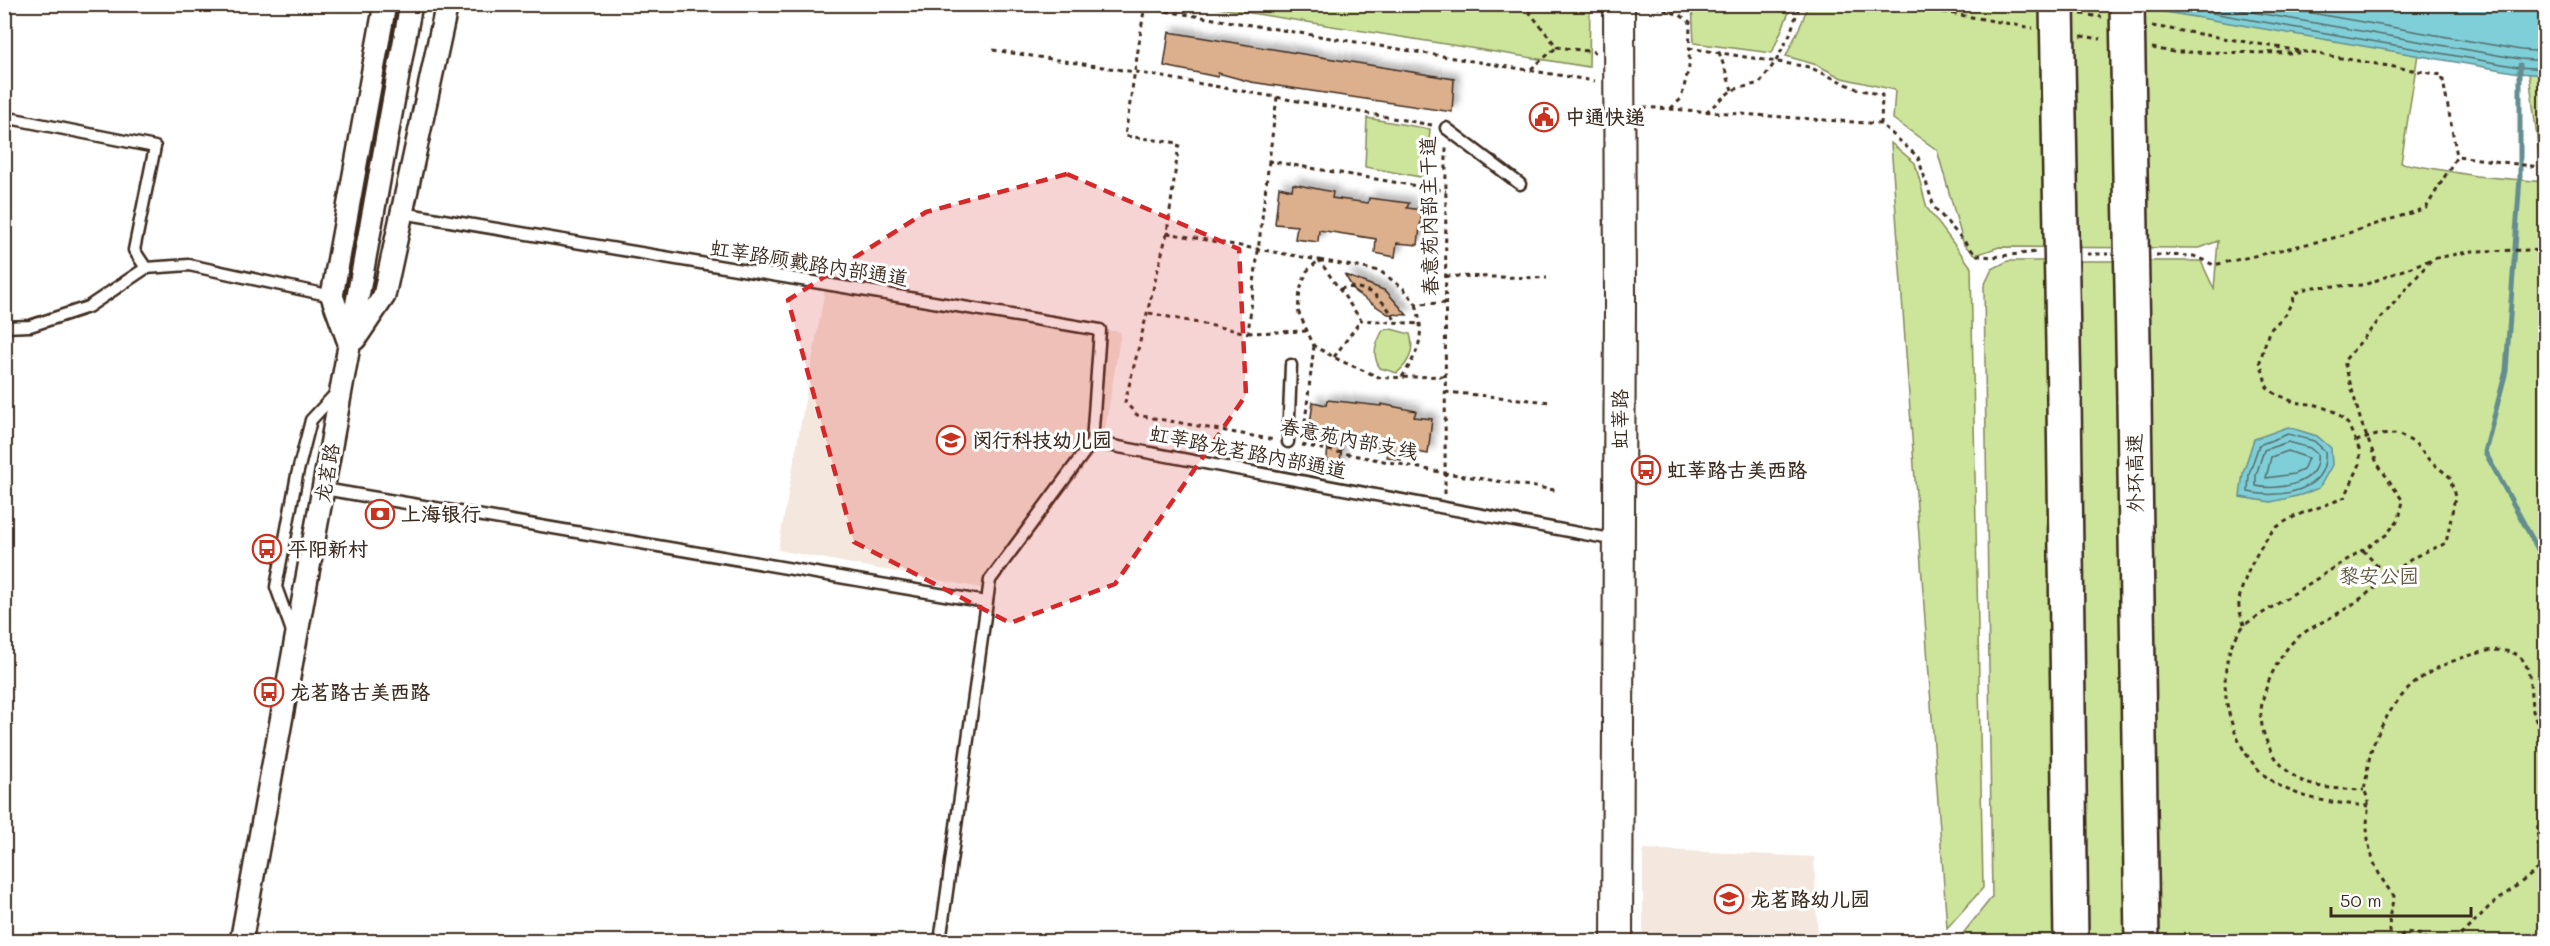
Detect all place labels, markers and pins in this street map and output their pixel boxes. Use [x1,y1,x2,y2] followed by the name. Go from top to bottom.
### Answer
[1528,101,1560,133] public building icon: 中通快递
[1565,103,1645,129] place label: 中通快递
[935,424,967,456] school or university icon: 闵行科技幼儿园
[972,426,1112,452] place label: 闵行科技幼儿园
[1630,454,1662,486] bus stop icon: 虹莘路古美西路
[1667,456,1807,482] place label: 虹莘路古美西路
[364,498,396,530] bank icon: 上海银行
[401,500,481,526] place label: 上海银行
[251,533,283,565] bus stop icon: 平阳新村
[288,535,368,561] place label: 平阳新村
[253,676,285,708] bus stop icon: 龙茗路古美西路
[290,678,430,704] place label: 龙茗路古美西路
[1713,883,1745,915] school or university icon: 龙茗路幼儿园
[1750,885,1870,911] place label: 龙茗路幼儿园

